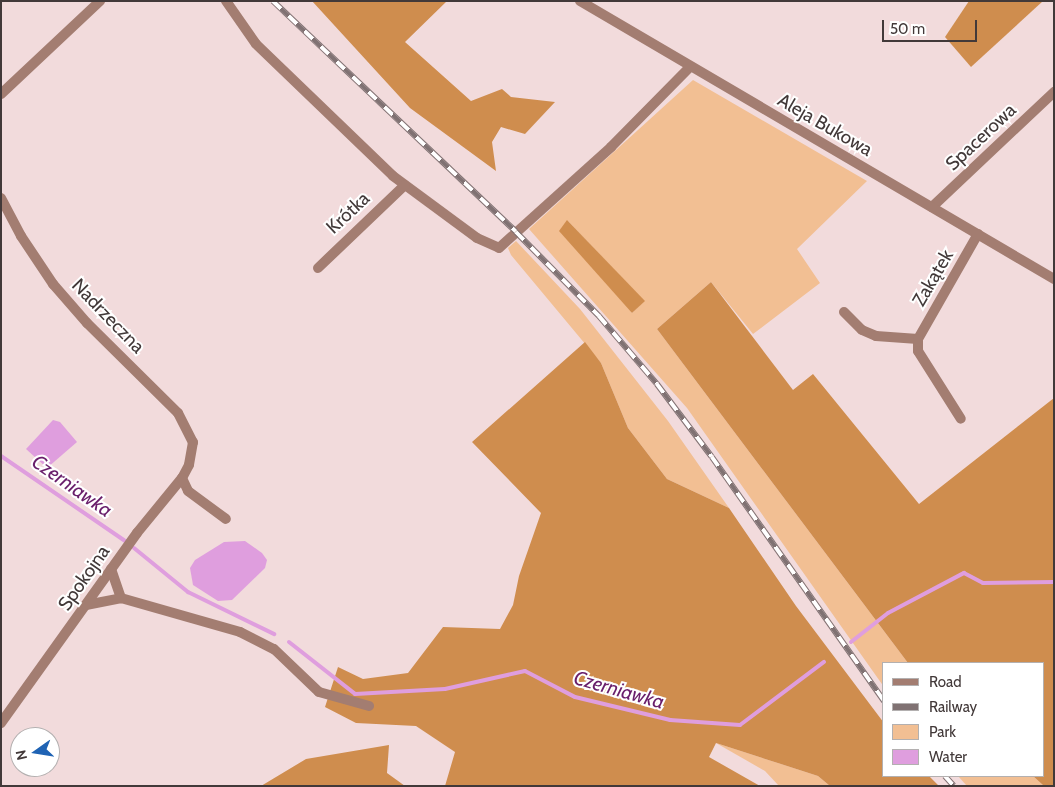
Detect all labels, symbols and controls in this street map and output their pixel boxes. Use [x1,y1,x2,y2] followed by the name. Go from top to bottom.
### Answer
[885,10,980,42] scale bar
[890,20,925,38] text: 50 m
[774,89,876,161] street label: Aleja Bukowa
[941,99,1021,175] street label: Spacerowa
[322,187,374,239] street label: Krótka
[908,246,958,310] street label: Zakątek
[67,274,149,358] street label: Nadrzeczna
[27,450,117,522] water label: Czerniawka
[53,541,115,615] street label: Spokojna
[882,662,1045,777] legend
[571,666,667,714] water label: Czerniawka
[929,673,962,691] text: Road
[929,698,977,716] text: Railway
[929,723,956,741] text: Park
[10,727,60,777] north arrow
[11,748,31,762] text: N
[929,748,967,766] text: Water

